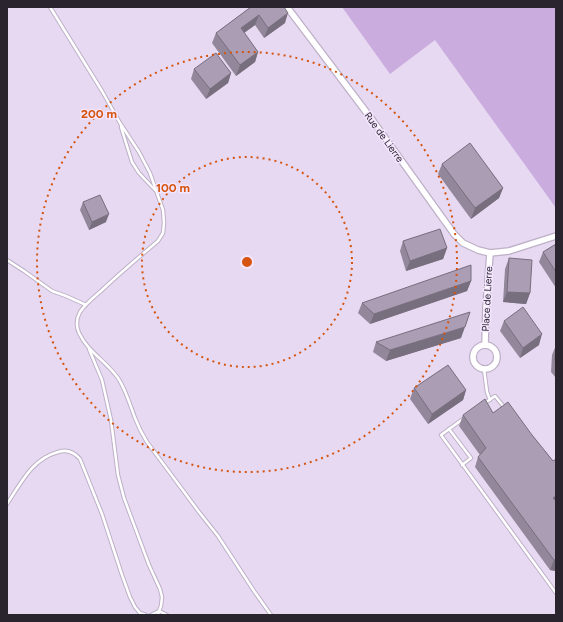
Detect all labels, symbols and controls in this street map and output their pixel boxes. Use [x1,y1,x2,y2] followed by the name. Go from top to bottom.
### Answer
[81,107,117,121] text: 200 m
[361,109,407,165] street label: Rue de Lierre
[156,181,190,195] text: 100 m
[240,255,254,269] centre of rings
[479,265,495,332] street label: Place de Lierre

